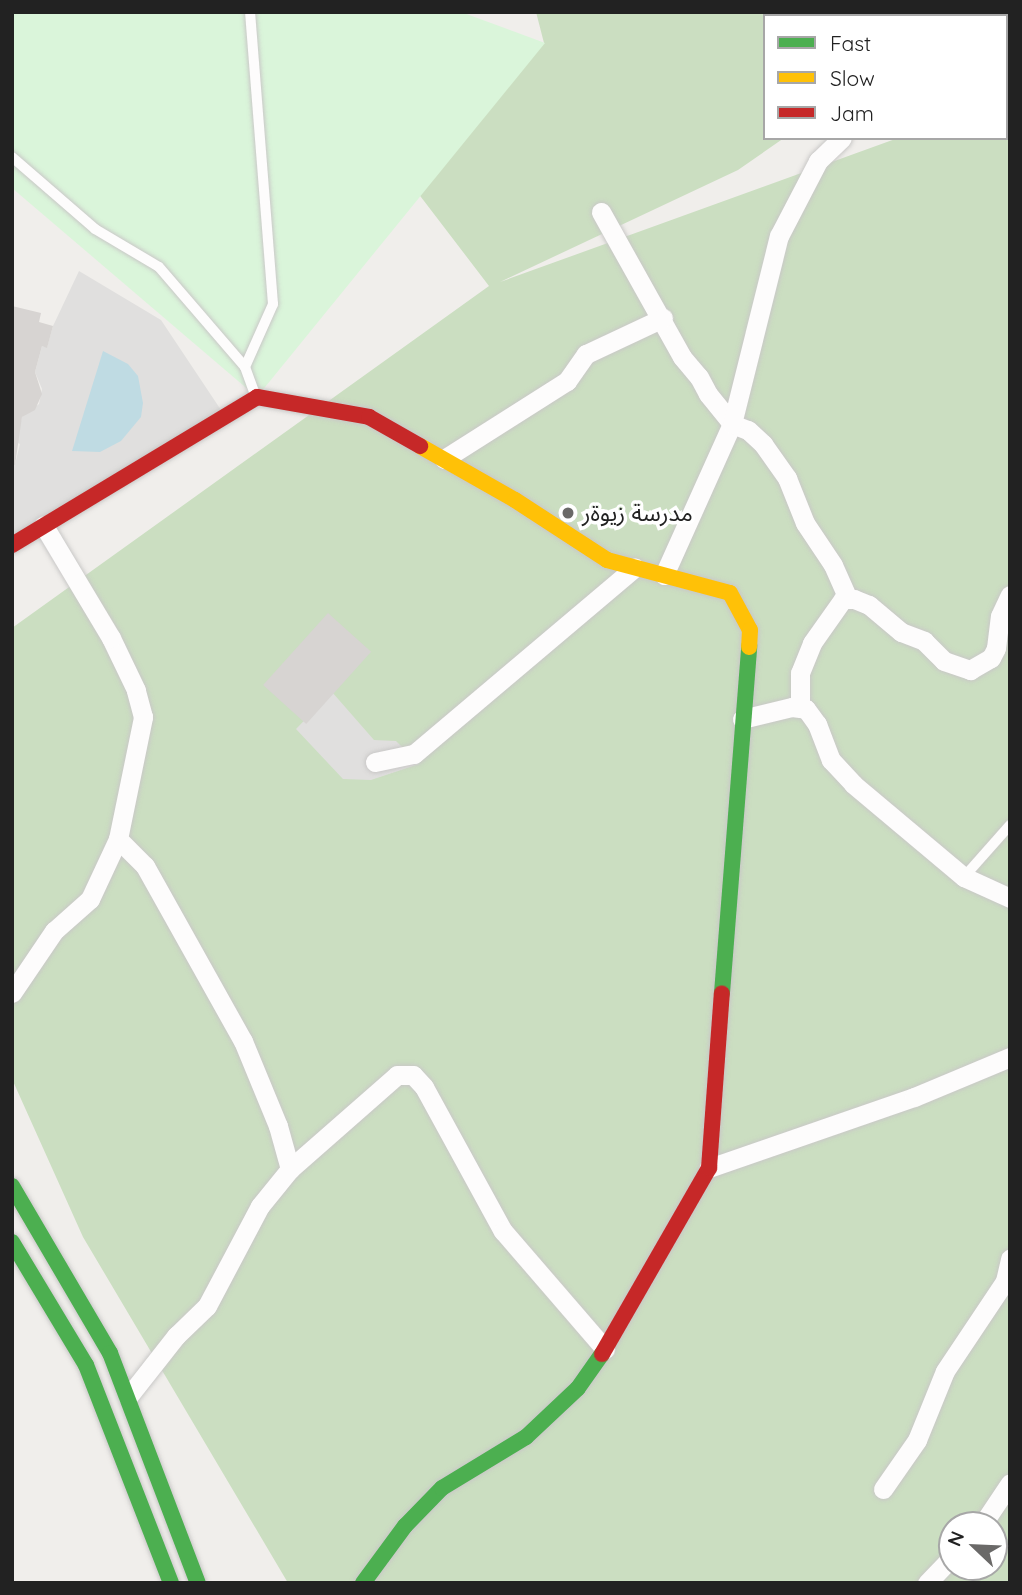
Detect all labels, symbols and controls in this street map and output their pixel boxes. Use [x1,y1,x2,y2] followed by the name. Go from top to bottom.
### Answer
[763,14,1008,140] legend
[830,30,871,56] text: Fast
[830,65,875,91] text: Slow
[830,100,874,126] text: Jam
[582,499,693,527] place label: مدرسة زيوةر
[560,505,576,521] marker: مدرسة زيوةر
[938,1511,1008,1581] north arrow
[942,1527,969,1550] text: N

